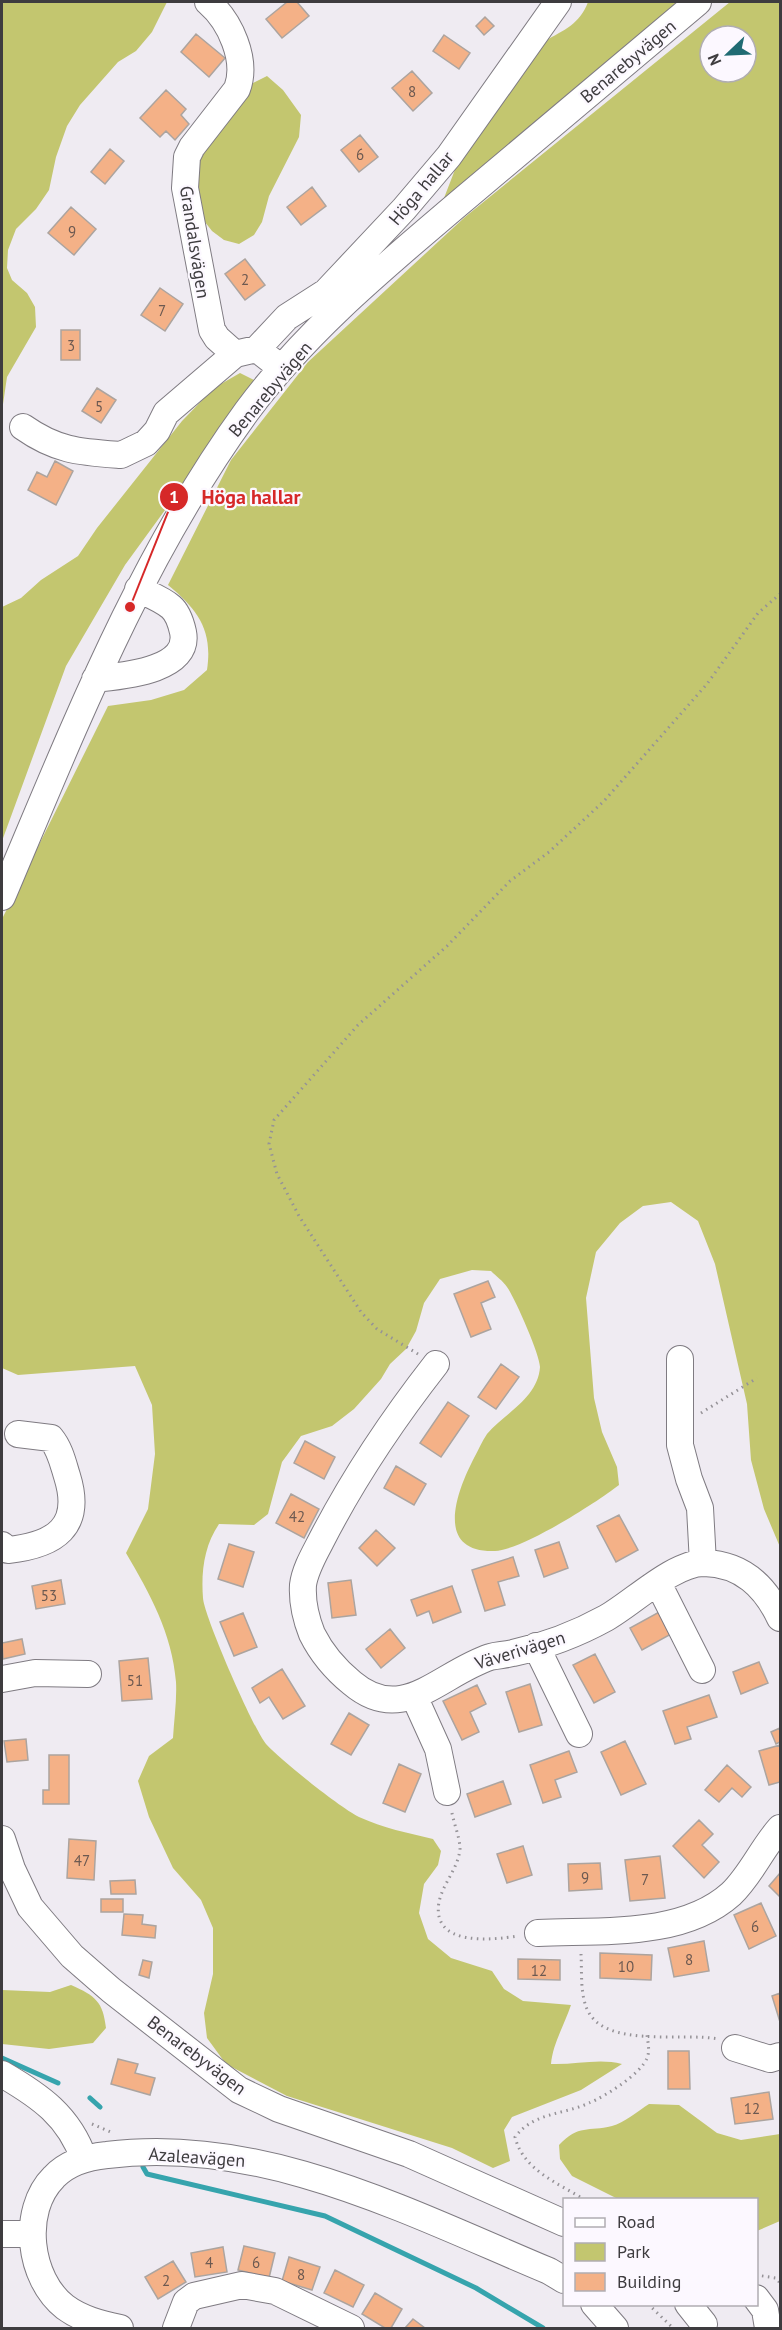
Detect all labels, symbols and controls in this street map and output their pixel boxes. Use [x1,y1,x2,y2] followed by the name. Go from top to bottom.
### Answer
[575,14,681,108] street label: Benarebyvägen
[698,24,758,84] north arrow
[703,51,725,69] text: N
[408,82,416,101] house number: 8
[356,145,364,164] house number: 6
[383,146,459,230] street label: Höga hallar
[175,184,215,300] street label: Grandalsvägen
[68,222,76,241] house number: 9
[241,270,249,289] house number: 2
[158,301,166,320] house number: 7
[67,336,75,355] house number: 3
[223,336,317,442] street label: Benarebyvägen
[95,397,103,416] house number: 5
[159,478,312,516] callout: Höga hallar
[202,484,300,510] text: Höga hallar
[169,485,179,508] text: 1
[289,1507,305,1526] house number: 42
[41,1586,57,1605] house number: 53
[471,1625,568,1675] street label: Väverivägen
[127,1671,143,1690] house number: 51
[74,1851,90,1870] house number: 47
[581,1868,589,1887] house number: 9
[641,1870,649,1889] house number: 7
[751,1917,759,1936] house number: 6
[685,1950,693,1969] house number: 8
[618,1957,634,1976] house number: 10
[531,1961,547,1980] house number: 12
[143,2010,251,2100] street label: Benarebyvägen
[744,2099,760,2118] house number: 12
[148,2142,246,2172] street label: Azaleavägen
[563,2198,758,2306] legend
[617,2210,655,2233] text: Road
[617,2240,650,2263] text: Park
[205,2253,213,2272] house number: 4
[252,2253,260,2272] house number: 6
[297,2265,305,2284] house number: 8
[617,2270,681,2293] text: Building
[162,2271,170,2290] house number: 2

